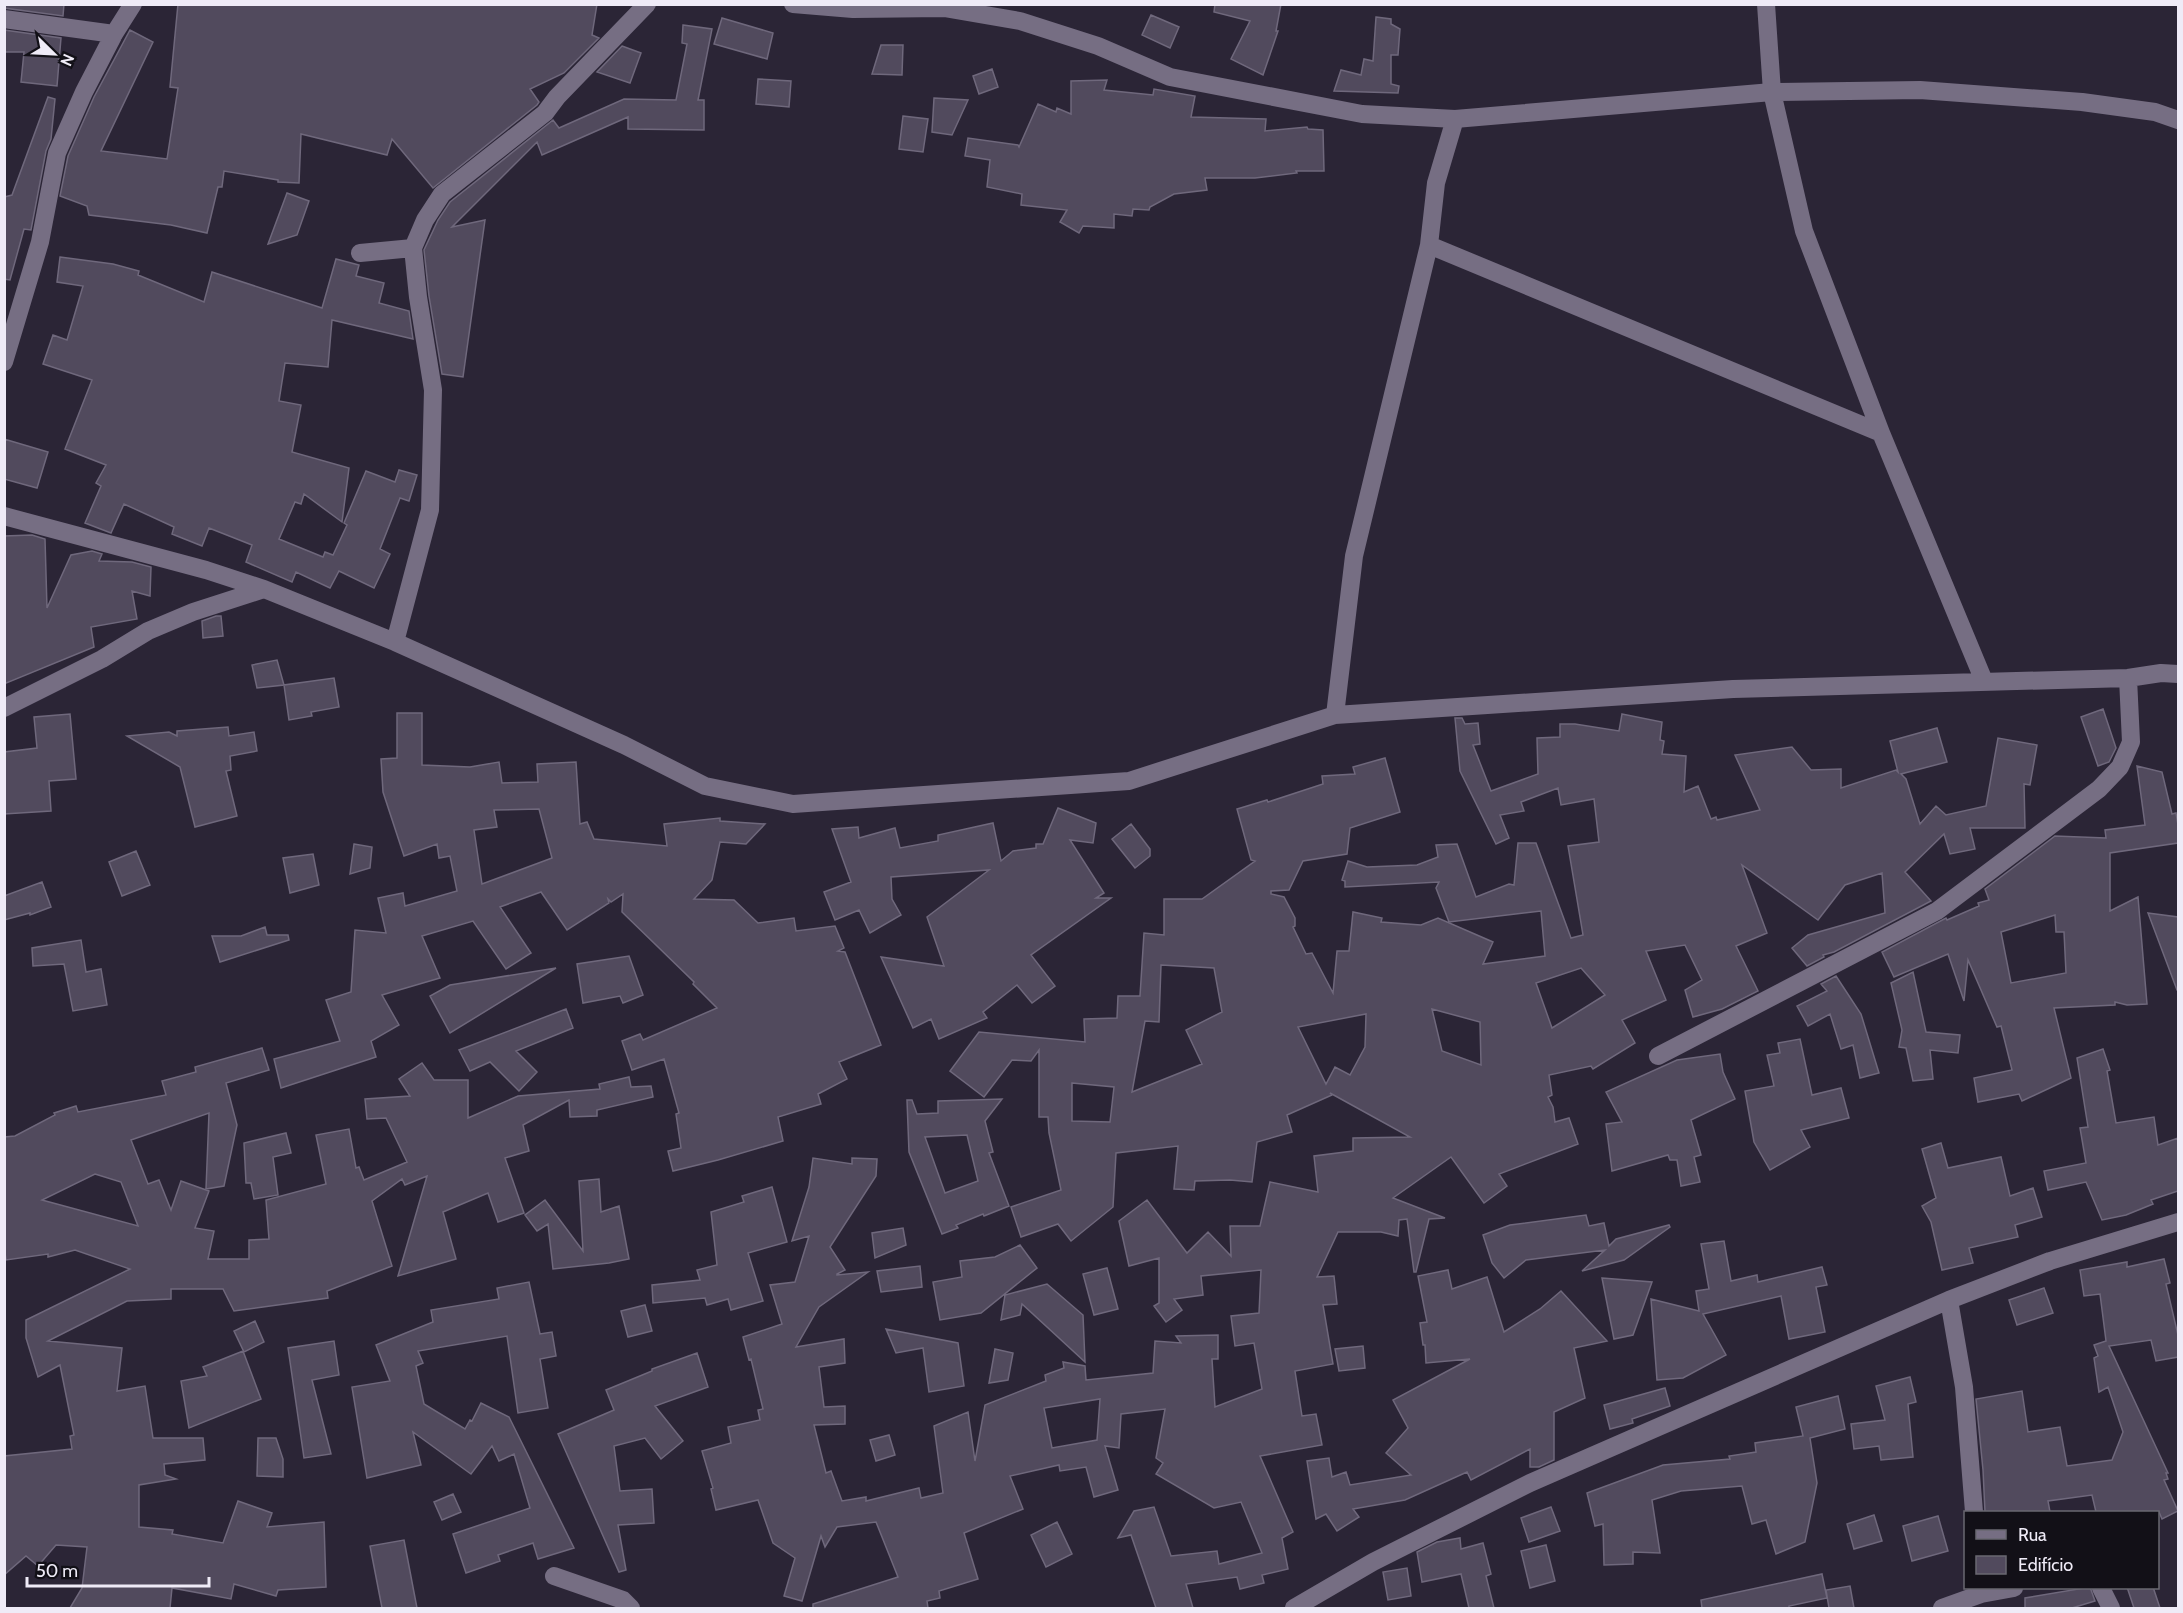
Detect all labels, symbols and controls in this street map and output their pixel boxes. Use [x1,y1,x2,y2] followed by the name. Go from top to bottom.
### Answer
[24,24,84,84] north arrow
[56,51,78,69] text: N
[1964,1511,2159,1589] legend
[2018,1524,2047,1546] text: Rua
[27,1550,208,1588] scale bar
[2018,1554,2073,1576] text: Edifício
[36,1560,78,1582] text: 50 m

